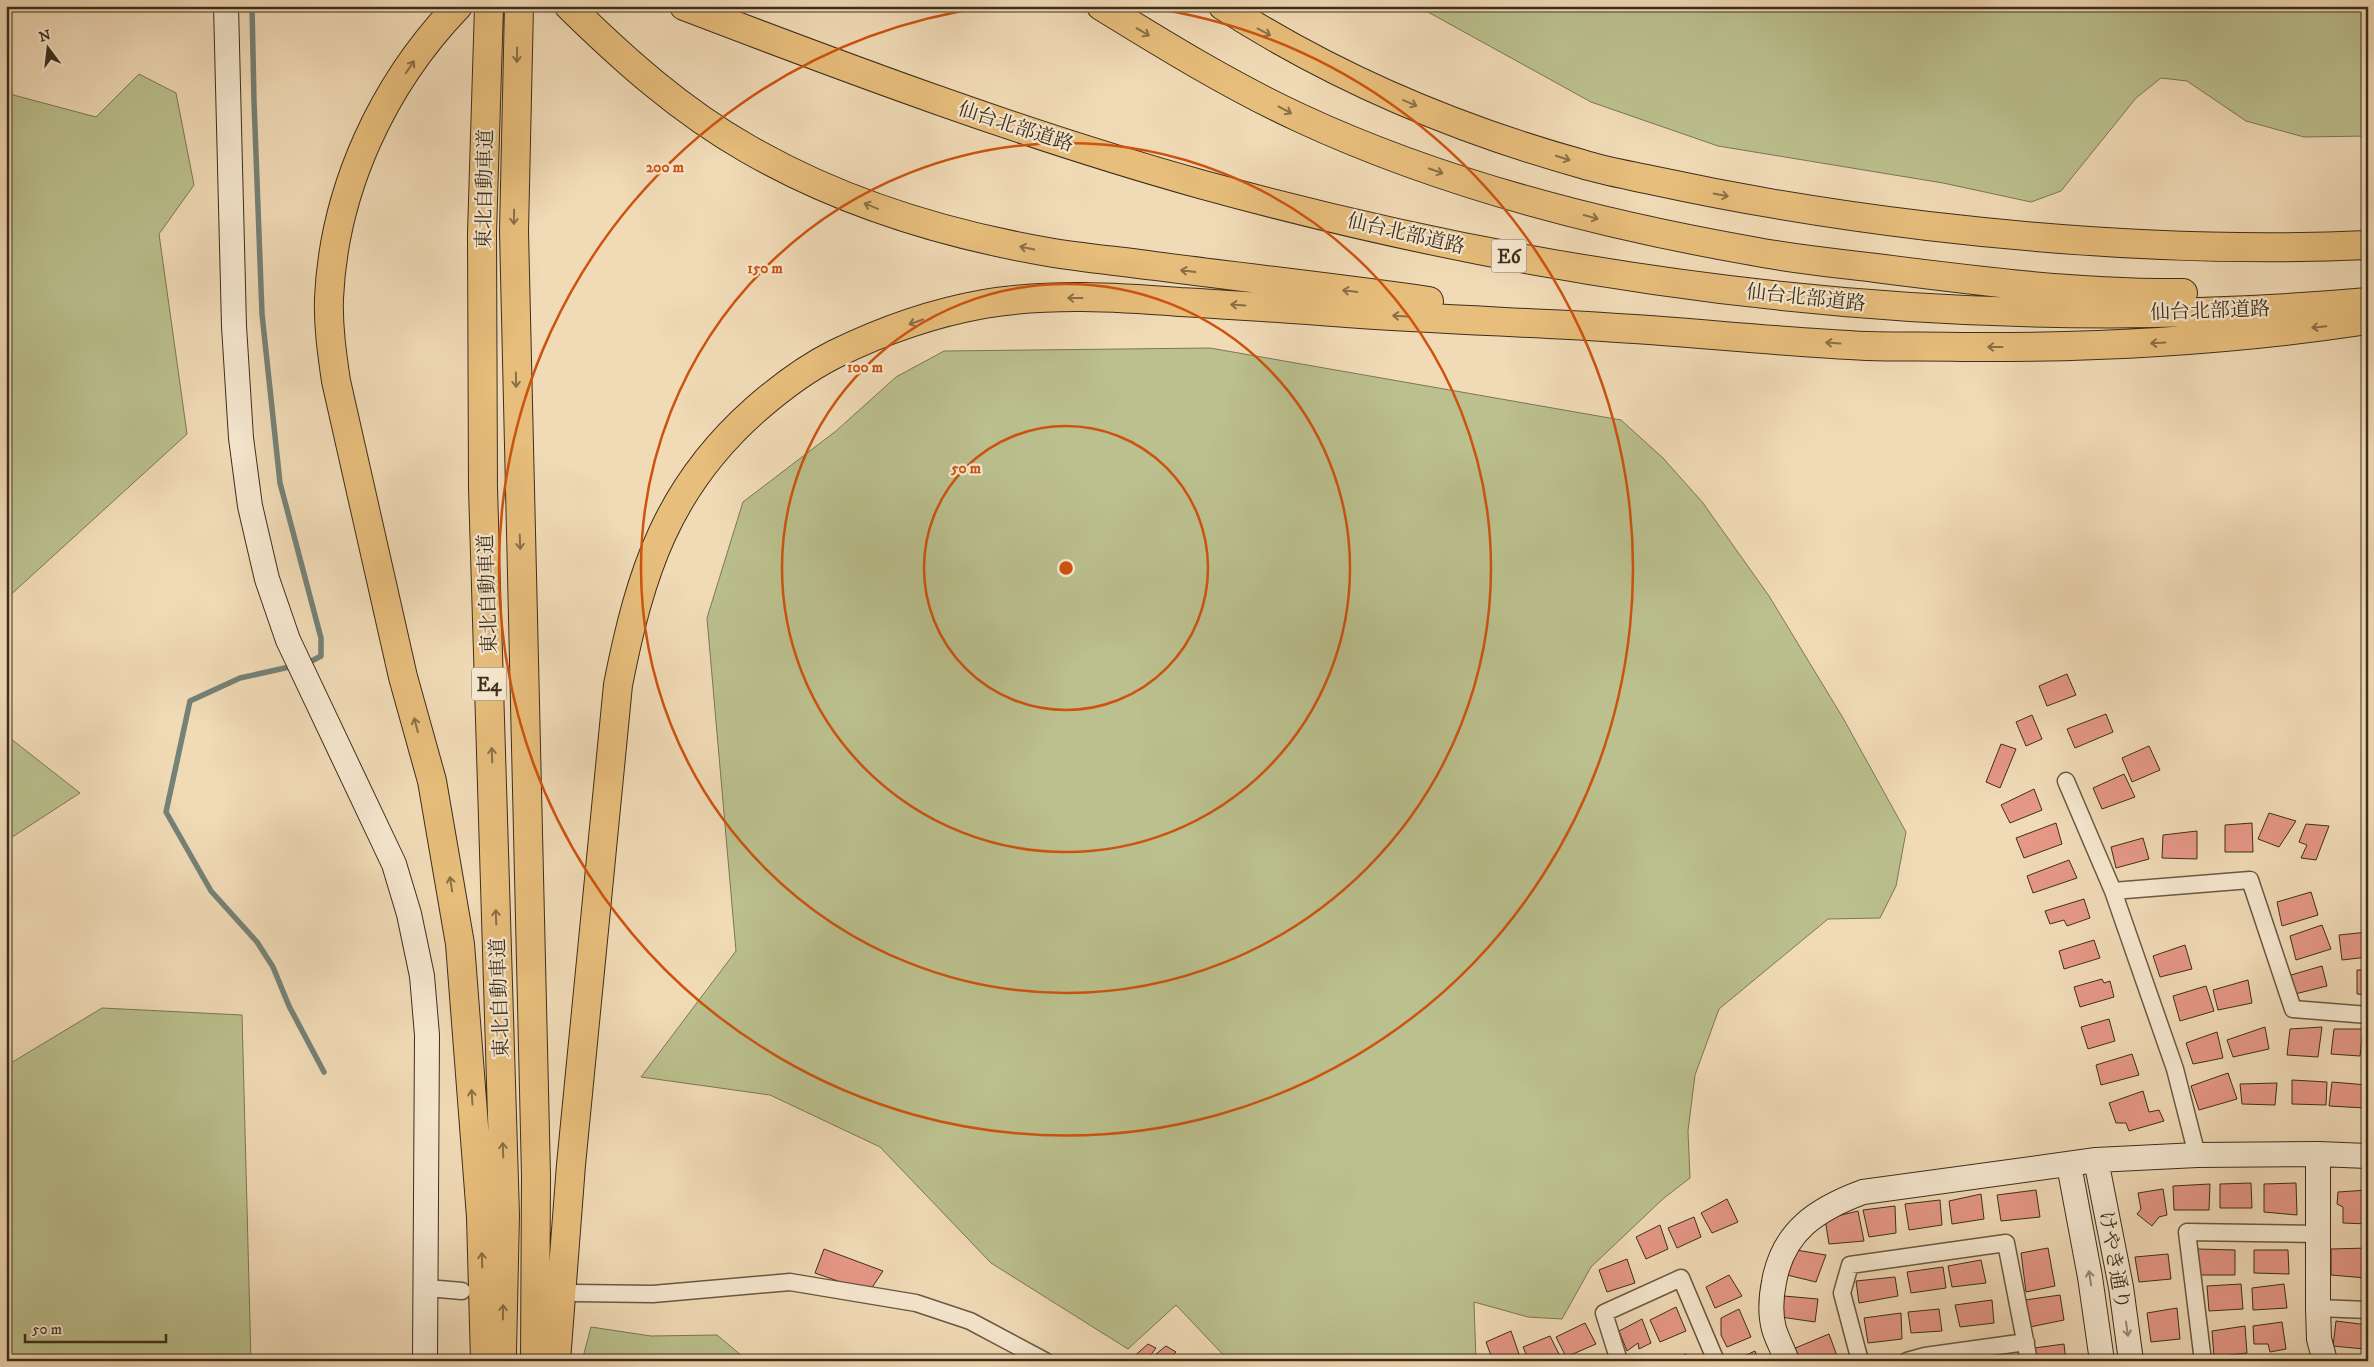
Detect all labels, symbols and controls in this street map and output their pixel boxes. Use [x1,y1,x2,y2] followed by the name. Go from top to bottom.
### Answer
[22,22,72,72] north arrow
[37,26,53,47] text: N
[1136,27,1150,37] one-way arrow
[1256,28,1271,37] one-way arrow
[512,46,522,63] one-way arrow
[404,60,415,74] one-way arrow
[955,97,1076,158] street label: 仙台北部道路
[1402,98,1417,108] one-way arrow
[1277,106,1292,115] one-way arrow
[472,129,499,249] street label: 東北自動車道
[1555,154,1571,164] one-way arrow
[646,158,685,177] text: 200 m
[1427,167,1443,176] one-way arrow
[1713,191,1729,201] one-way arrow
[864,200,879,210] one-way arrow
[509,209,519,225] one-way arrow
[1344,209,1467,260] street label: 仙台北部道路
[1583,213,1599,223] one-way arrow
[1492,240,1526,272] road number: E6
[1020,242,1036,252] one-way arrow
[747,259,783,278] text: 150 m
[1181,265,1197,275] one-way arrow
[1745,280,1867,317] street label: 仙台北部道路
[1342,286,1358,296] one-way arrow
[1068,293,1084,303] one-way arrow
[2150,297,2270,326] street label: 仙台北部道路
[1230,301,1246,310] one-way arrow
[1392,311,1408,321] one-way arrow
[908,318,924,327] one-way arrow
[2312,322,2328,331] one-way arrow
[2150,338,2166,347] one-way arrow
[1825,339,1841,348] one-way arrow
[1988,342,2004,352] one-way arrow
[847,358,884,377] text: 100 m
[512,372,521,388] one-way arrow
[950,459,982,478] text: 50 m
[474,534,503,654] street label: 東北自動車道
[515,534,525,550] one-way arrow
[1057,559,1075,577] centre of rings
[472,668,506,701] road number: E4
[411,717,421,733] one-way arrow
[487,747,496,763] one-way arrow
[445,876,455,892] one-way arrow
[492,909,501,925] one-way arrow
[486,938,515,1058] street label: 東北自動車道
[467,1090,477,1106] one-way arrow
[498,1142,508,1158] one-way arrow
[2093,1209,2135,1312] street label: けやき通り
[477,1252,487,1268] one-way arrow
[2085,1270,2095,1286] one-way arrow
[498,1304,508,1320] one-way arrow
[25,1312,166,1344] scale bar
[32,1320,62,1339] text: 50 m
[2122,1321,2132,1337] one-way arrow

